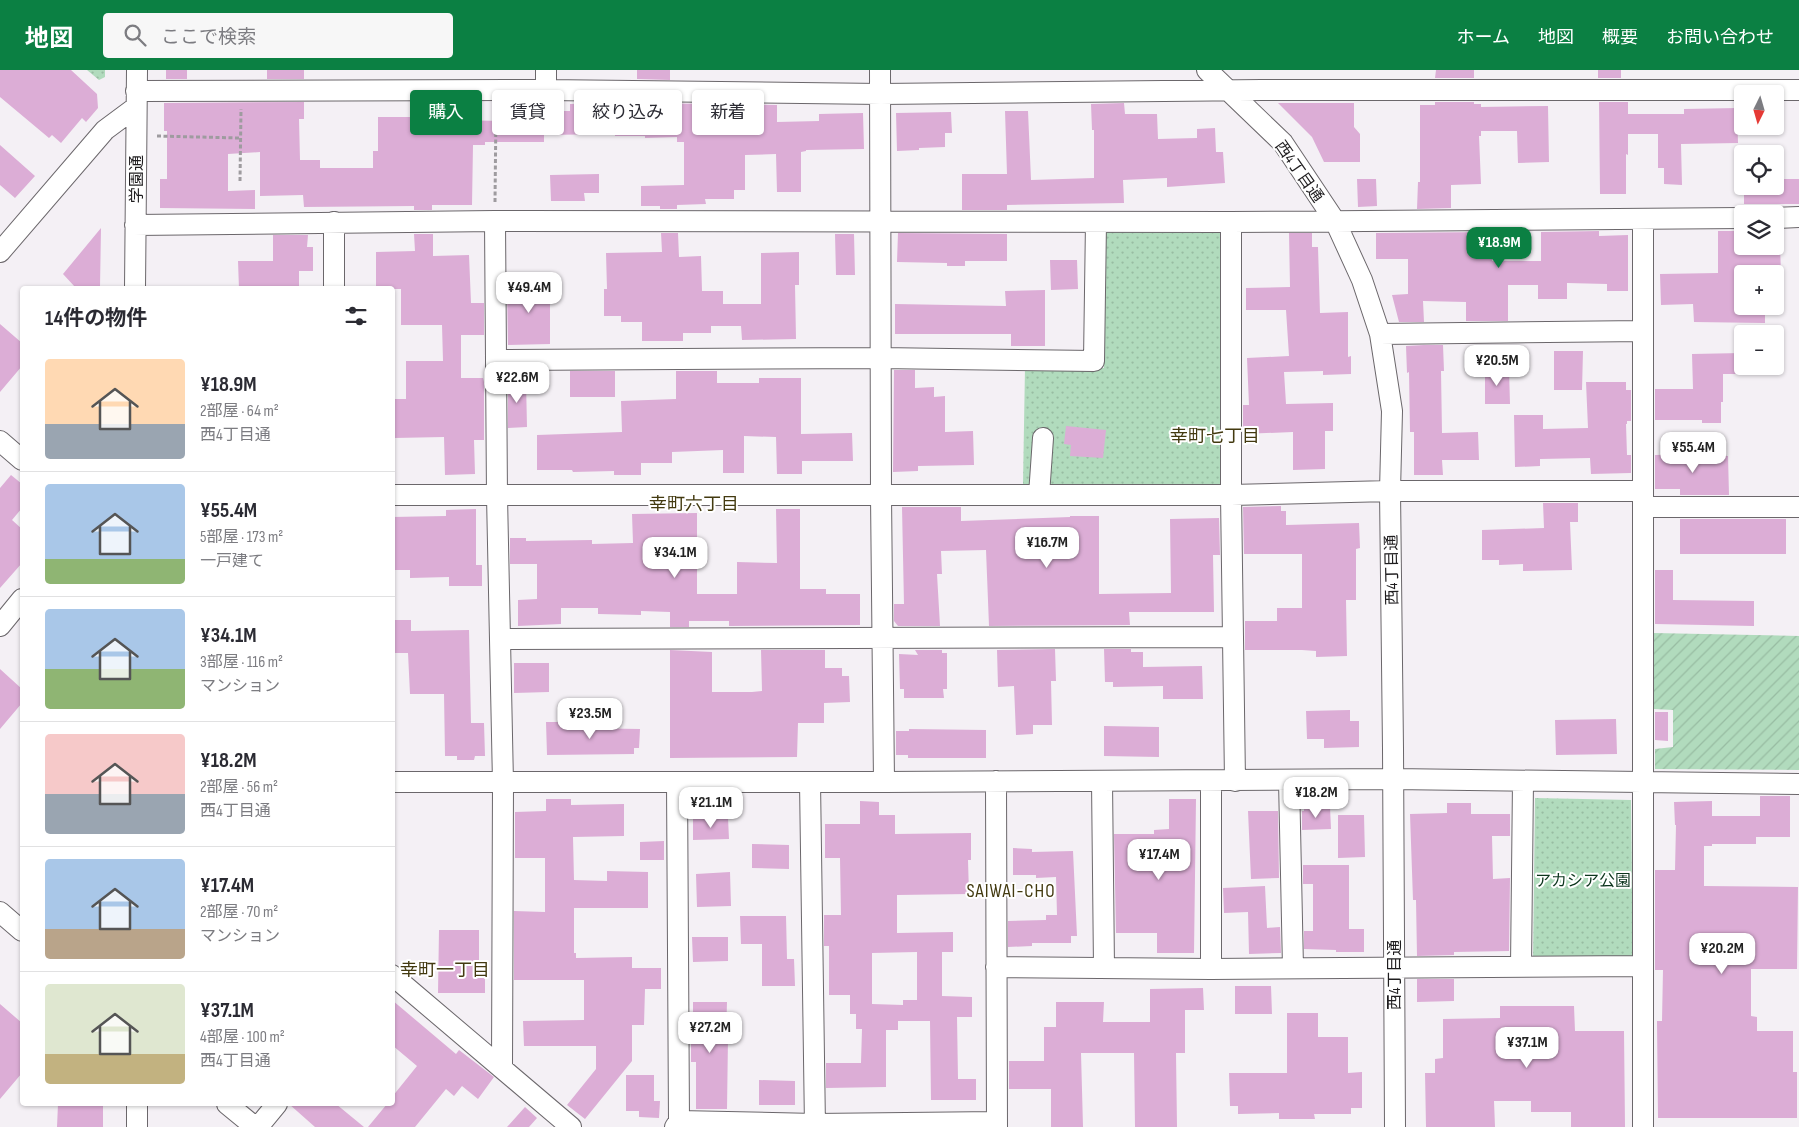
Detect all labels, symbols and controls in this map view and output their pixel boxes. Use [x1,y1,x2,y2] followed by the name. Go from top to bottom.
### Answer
[103,13,453,58] search box
[121,21,149,49] icon: search
[25,24,73,53] text: 地図
[161,26,256,49] text: ここで検索
[1457,27,1510,48] text: ホーム
[1538,27,1574,48] text: 地図
[1602,27,1638,48] text: 概要
[1666,27,1774,48] text: お問い合わせ
[1734,85,1784,135] north arrow
[1734,85,1784,375] map controls
[410,90,482,135] chip: 購入
[492,90,564,135] chip: 賃貸
[574,90,682,135] chip: 絞り込み
[692,90,764,135] chip: 新着
[1271,137,1327,206] street label: 西4丁目通
[1734,145,1784,195] button: locate
[128,155,147,203] street label: 学園通
[1734,205,1784,255] button: layers
[1458,226,1540,269] pin: ¥18.9M
[1477,233,1521,252] text: ¥18.9M
[1734,265,1784,315] button: +
[488,272,570,314] pin: ¥49.4M
[507,278,551,297] text: ¥49.4M
[342,302,370,330] icon: filters
[45,306,147,331] text: 14件の物件
[1734,325,1784,375] button: −
[1456,344,1538,387] pin: ¥20.5M
[1475,351,1519,370] text: ¥20.5M
[476,362,558,404] pin: ¥22.6M
[495,368,539,387] text: ¥22.6M
[200,372,257,397] text: ¥18.9M
[85,379,145,439] icon: home
[200,402,279,421] text: 2部屋 · 64 m²
[200,426,271,445] text: 西4丁目通
[1170,426,1260,447] district label: 幸町七丁目
[1652,432,1734,474] pin: ¥55.4M
[1671,438,1715,457] text: ¥55.4M
[649,494,739,515] district label: 幸町六丁目
[200,498,257,523] text: ¥55.4M
[85,504,145,564] icon: home
[1006,526,1088,569] pin: ¥16.7M
[200,528,283,547] text: 5部屋 · 173 m²
[1026,533,1068,552] text: ¥16.7M
[1382,534,1403,605] street label: 西4丁目通
[634,536,716,579] pin: ¥34.1M
[654,543,697,562] text: ¥34.1M
[200,552,264,571] text: 一戸建て
[200,623,256,648] text: ¥34.1M
[85,629,145,689] icon: home
[200,653,283,672] text: 3部屋 · 116 m²
[200,677,280,696] text: マンション
[549,698,631,740] pin: ¥23.5M
[568,704,612,723] text: ¥23.5M
[200,748,257,773] text: ¥18.2M
[85,754,145,814] icon: home
[1275,776,1357,819] pin: ¥18.2M
[200,778,278,797] text: 2部屋 · 56 m²
[1294,783,1338,802] text: ¥18.2M
[670,786,752,829] pin: ¥21.1M
[690,793,732,812] text: ¥21.1M
[200,802,271,821] text: 西4丁目通
[1118,838,1200,881] pin: ¥17.4M
[1138,845,1180,864] text: ¥17.4M
[1535,872,1631,891] park label: アカシア公園
[200,873,254,898] text: ¥17.4M
[85,879,145,939] icon: home
[966,880,1056,903] district label: SAIWAI-CHO
[200,903,278,922] text: 2部屋 · 70 m²
[200,927,280,946] text: マンション
[1681,932,1763,975] pin: ¥20.2M
[1700,939,1744,958] text: ¥20.2M
[1386,940,1405,1010] street label: 西4丁目通
[400,960,490,981] district label: 幸町一丁目
[200,998,254,1023] text: ¥37.1M
[85,1004,145,1064] icon: home
[669,1012,751,1054] pin: ¥27.2M
[689,1018,731,1037] text: ¥27.2M
[1486,1026,1568,1069] pin: ¥37.1M
[200,1028,285,1047] text: 4部屋 · 100 m²
[1506,1033,1548,1052] text: ¥37.1M
[200,1052,271,1071] text: 西4丁目通

